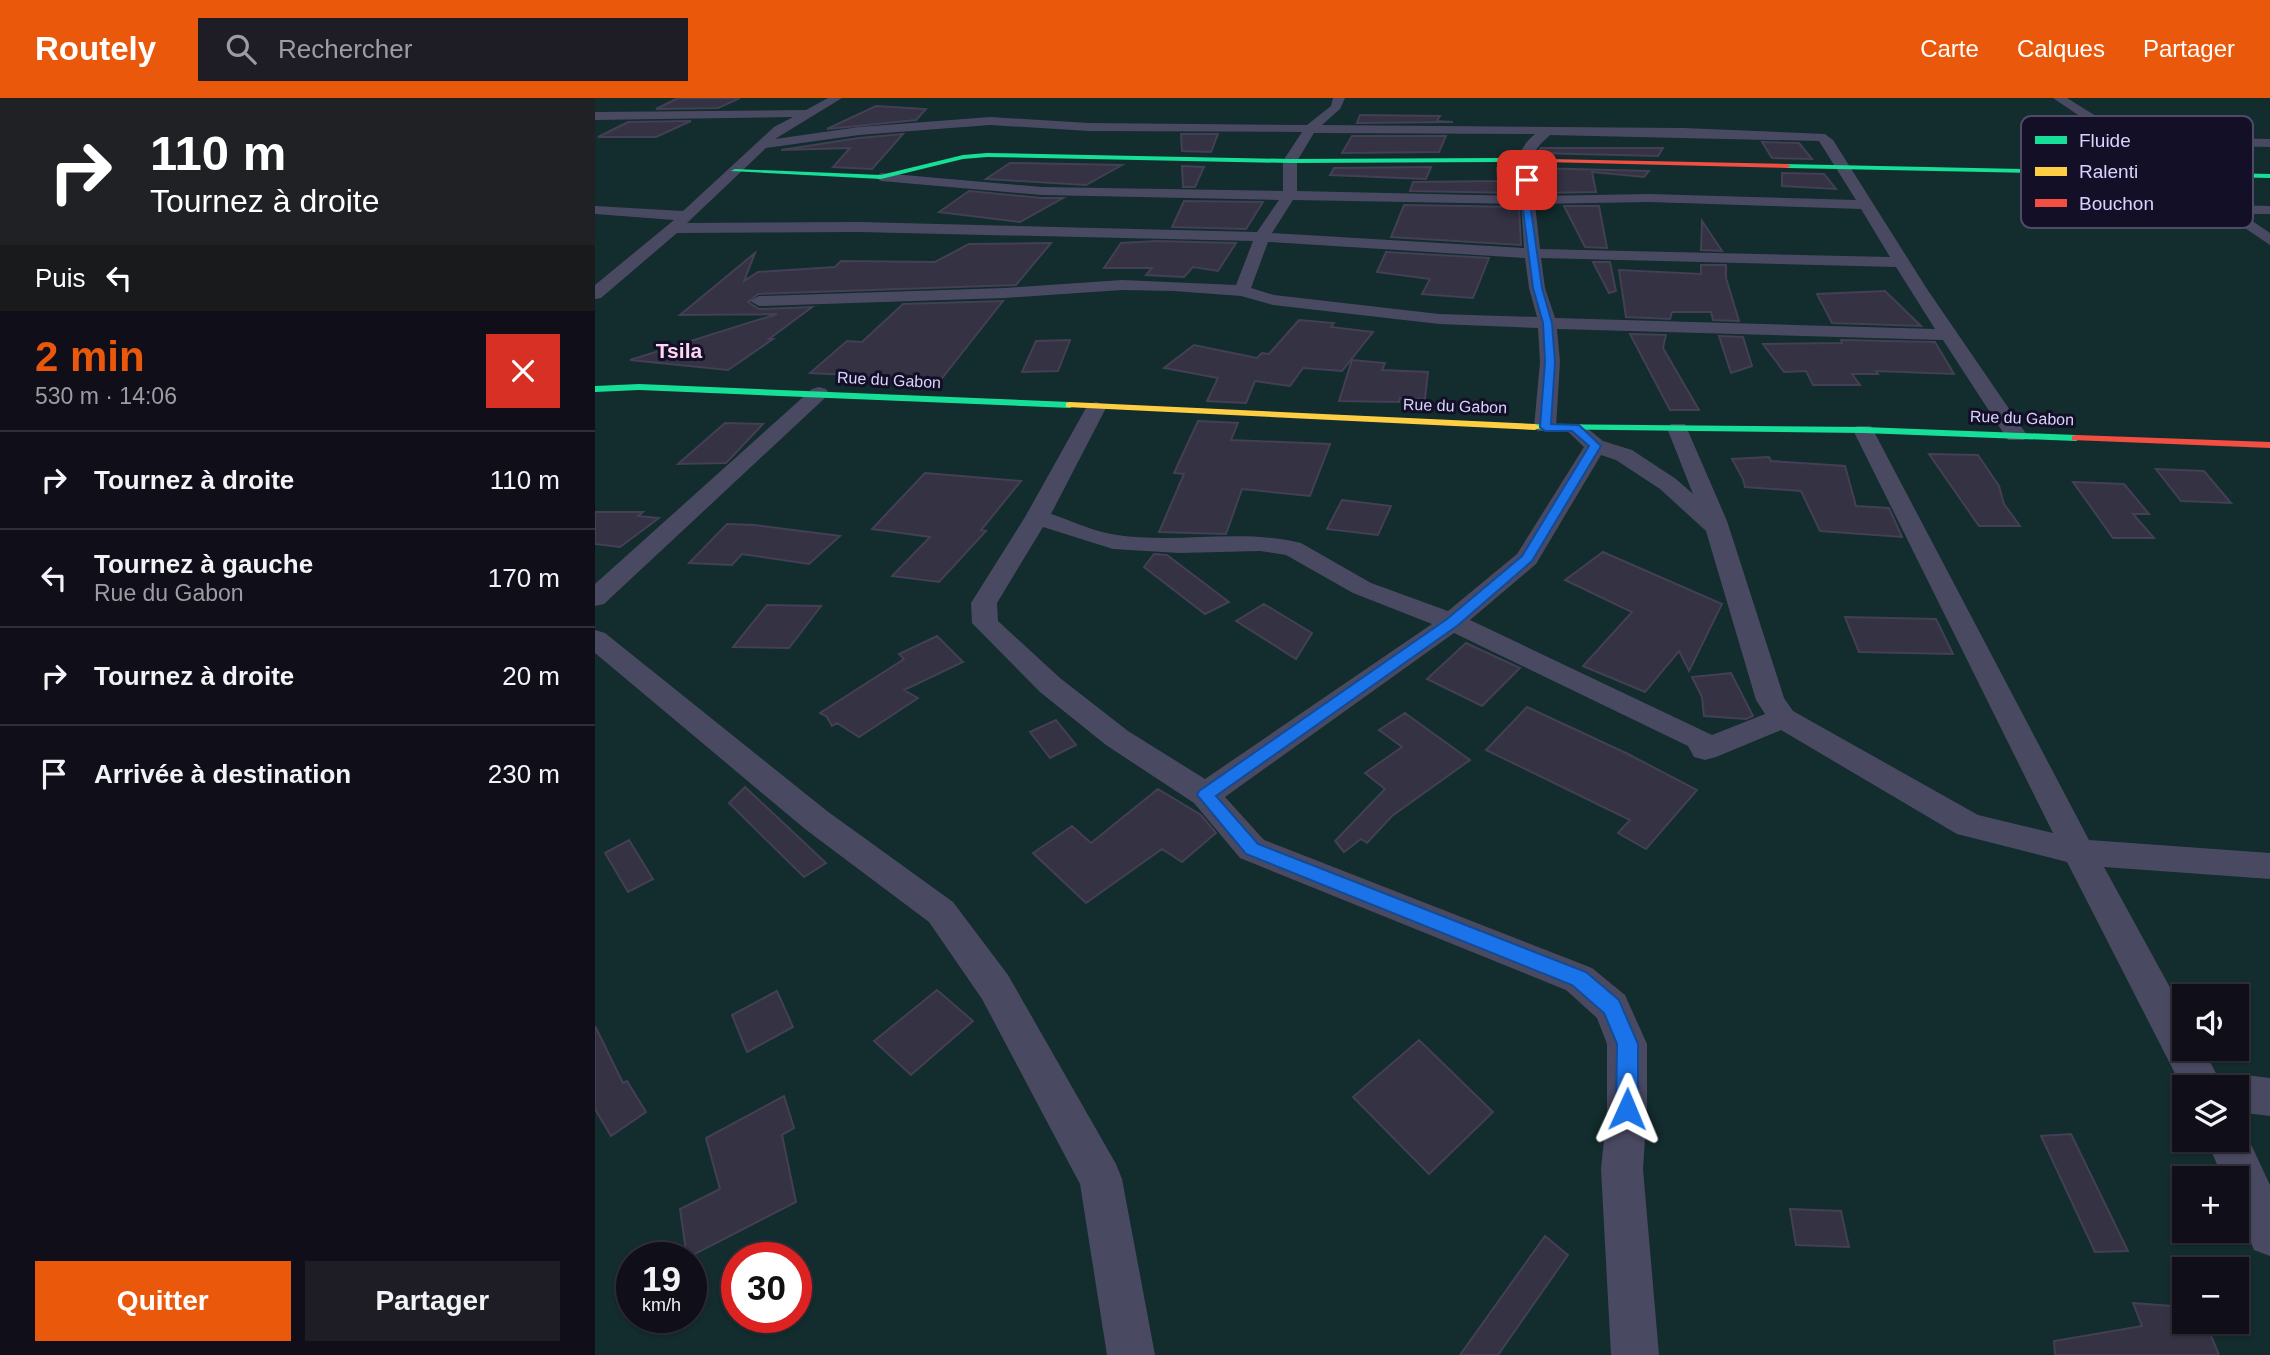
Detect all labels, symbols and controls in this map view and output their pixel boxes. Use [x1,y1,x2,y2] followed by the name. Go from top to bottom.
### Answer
[198,18,688,81] search box
[35,30,156,67] text: Routely
[222,30,260,68] icon: search
[278,34,412,64] text: Rechercher
[1920,35,1979,62] text: Carte
[2017,35,2105,62] text: Calques
[2143,35,2235,62] text: Partager
[2021,116,2253,228] legend
[35,126,126,217] icon: right
[150,126,286,180] text: 110 m
[2079,130,2131,151] text: Fluide
[1497,150,1557,210] pin
[1508,161,1546,199] icon: arrive
[2079,161,2138,182] text: Ralenti
[150,183,379,219] text: Tournez à droite
[2079,193,2154,214] text: Bouchon
[100,259,138,297] icon: left
[35,263,86,293] text: Puis
[35,333,145,380] text: 2 min
[486,334,560,408] button: close
[656,339,702,362] district label: Tsila
[837,369,941,391] street label: Rue du Gabon
[35,383,177,409] text: 530 m · 14:06
[1403,396,1507,416] street label: Rue du Gabon
[1970,408,2074,428] street label: Rue du Gabon
[35,461,73,499] icon: right
[94,465,294,495] text: Tournez à droite
[490,465,560,495] text: 110 m
[94,549,313,579] text: Tournez à gauche
[35,559,73,597] icon: left
[488,563,560,593] text: 170 m
[94,580,244,606] text: Rue du Gabon
[35,657,73,695] icon: right
[94,661,294,691] text: Tournez à droite
[502,661,560,691] text: 20 m
[35,755,73,793] icon: arrive
[94,759,351,789] text: Arrivée à destination
[488,759,560,789] text: 230 m
[2172,984,2249,1334] map controls
[2172,984,2249,1061] button: sound
[1590,1072,1664,1146] position arrow
[2172,1075,2249,1152] button: layers
[2172,1166,2249,1243] button: +
[721,1242,812,1333] speed limit sign: 30
[2172,1257,2249,1334] button: −
[642,1259,681,1298] text: 19
[35,1261,291,1341] button: Quitter
[305,1261,560,1341] button: Partager
[642,1295,681,1315] text: km/h

